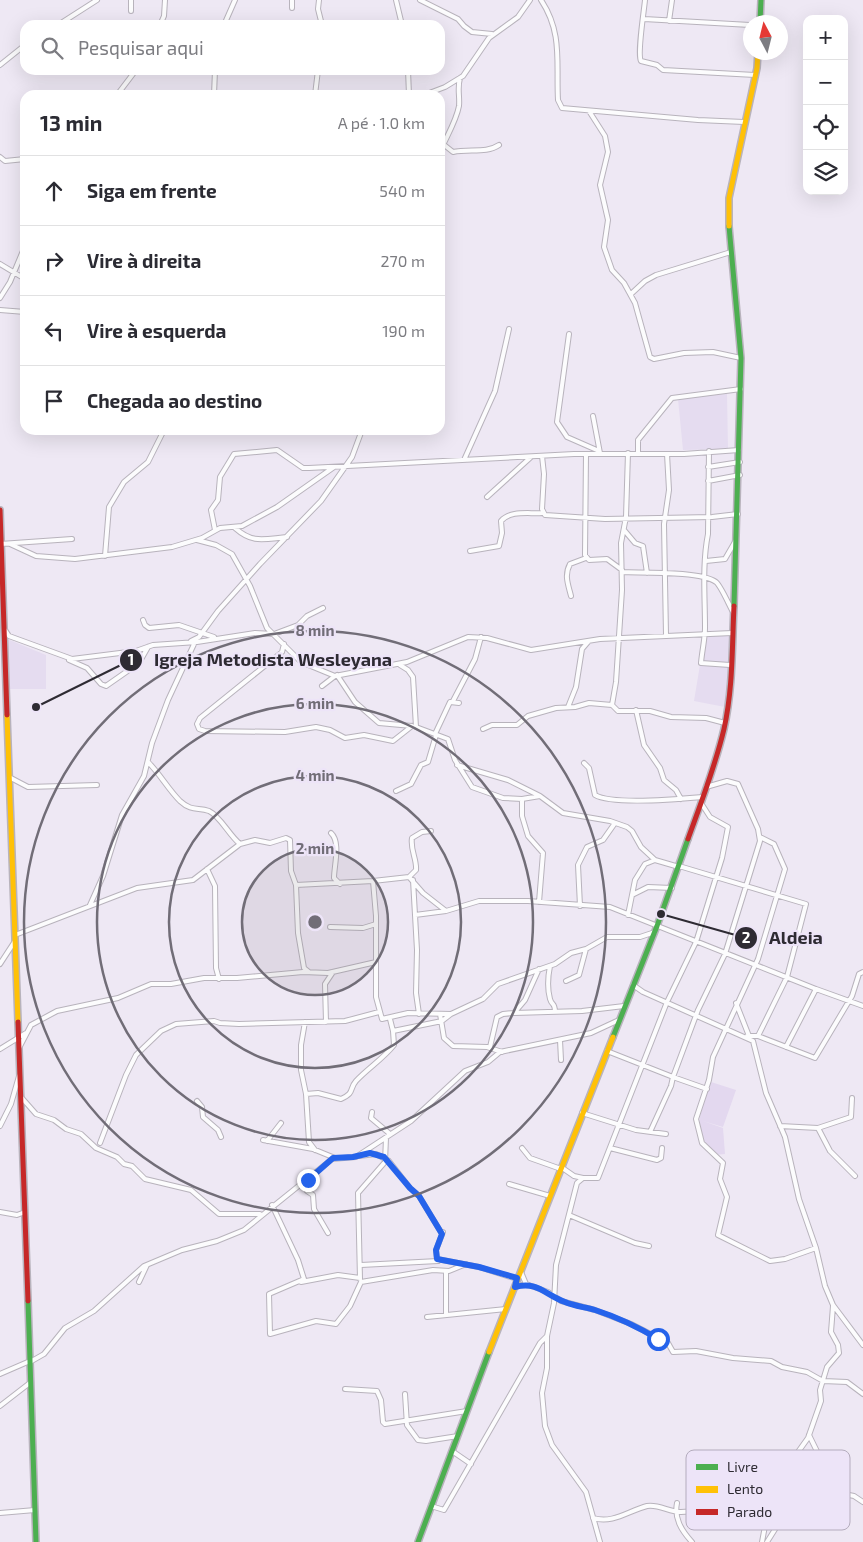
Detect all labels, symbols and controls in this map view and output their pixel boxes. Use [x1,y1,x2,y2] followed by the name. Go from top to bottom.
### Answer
[743,15,788,60] north arrow
[803,15,848,195] map controls
[803,15,848,60] button: +
[20,20,445,75] search box
[38,34,66,62] icon: search
[78,36,204,59] text: Pesquisar aqui
[803,60,848,105] button: −
[803,105,848,150] button: locate
[40,110,102,135] text: 13 min
[338,113,425,132] text: A pé · 1.0 km
[803,150,848,195] button: layers
[40,177,68,205] icon: ahead
[87,179,217,202] text: Siga em frente
[379,181,425,200] text: 540 m
[40,247,68,275] icon: right
[87,249,201,272] text: Vire à direita
[381,251,425,270] text: 270 m
[40,317,68,345] icon: left
[87,319,226,342] text: Vire à esquerda
[382,321,425,340] text: 190 m
[40,387,68,415] icon: arrive
[87,389,262,412] text: Chegada ao destino
[296,621,334,639] text: 8 min
[119,643,402,676] callout: Igreja Metodista Wesleyana
[154,648,392,670] text: Igreja Metodista Wesleyana
[128,650,134,668] text: 1
[296,694,334,712] text: 6 min
[295,766,335,784] text: 4 min
[296,839,334,857] text: 2 min
[306,913,324,931] centre of rings
[734,921,833,954] callout: Aldeia
[769,926,823,948] text: Aldeia
[742,928,751,946] text: 2
[297,1169,320,1192] route end
[647,1328,670,1351] route start
[686,1450,850,1530] legend
[727,1458,758,1475] text: Livre
[727,1480,763,1497] text: Lento
[727,1503,772,1520] text: Parado

